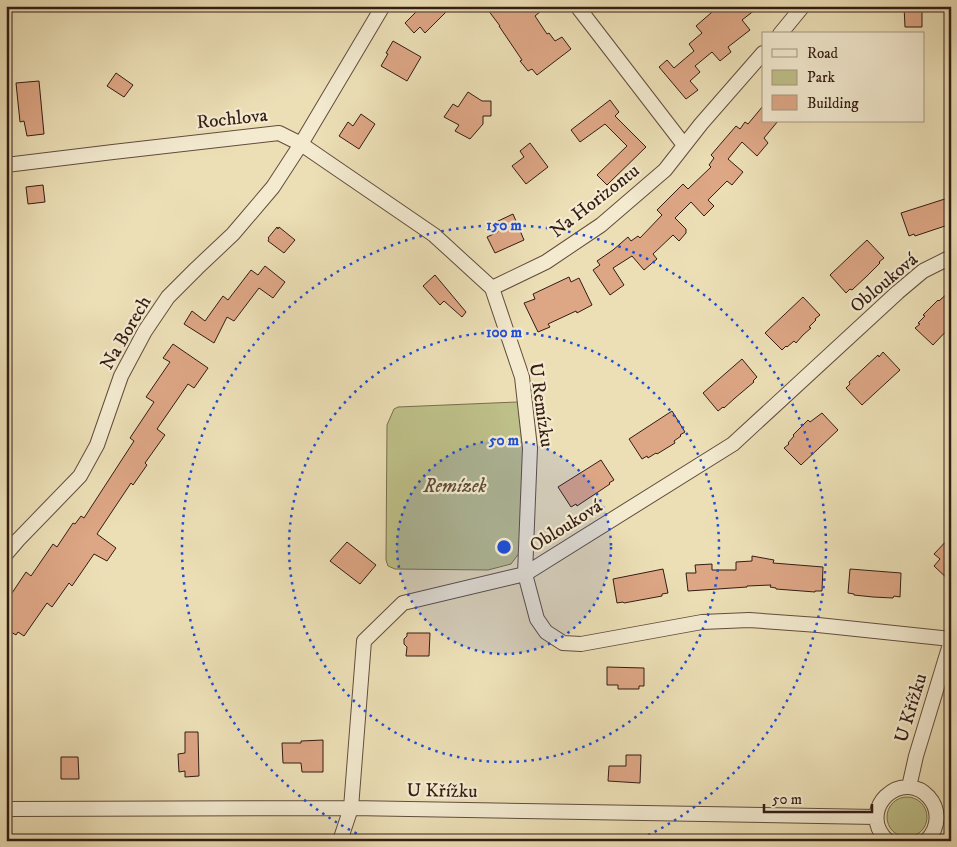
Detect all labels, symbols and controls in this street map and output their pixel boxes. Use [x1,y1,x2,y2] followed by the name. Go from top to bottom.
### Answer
[762,32,924,122] legend
[807,44,839,63] text: Road
[807,68,836,87] text: Park
[807,94,859,113] text: Building
[195,104,269,134] street label: Rochlova
[546,159,644,243] street label: Na Horizontu
[486,216,522,235] text: 150 m
[845,248,923,318] street label: Oblouková
[96,292,156,374] street label: Na Borech
[486,323,523,342] text: 100 m
[524,361,558,449] street label: U Remízku
[488,431,520,450] text: 50 m
[422,475,487,498] park label: Remízek
[525,495,607,557] street label: Oblouková
[495,538,513,556] centre of rings
[890,671,932,745] street label: U Křížku
[406,779,478,803] street label: U Křížku
[764,782,872,814] scale bar
[772,790,802,809] text: 50 m

